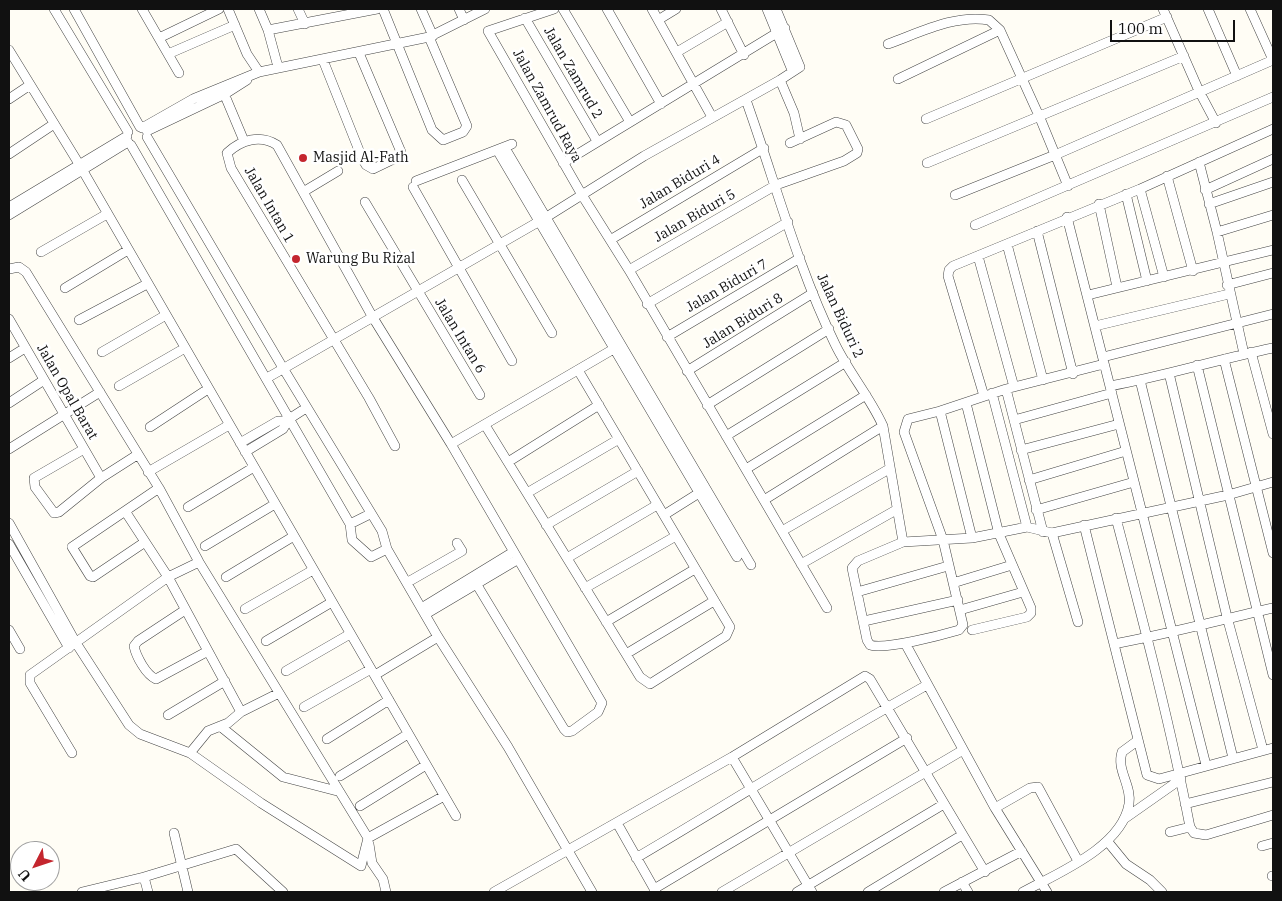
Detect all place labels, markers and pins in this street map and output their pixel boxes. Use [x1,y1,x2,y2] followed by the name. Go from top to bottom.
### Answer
[313,150,409,166] place label: Masjid Al-Fath
[297,152,309,164] marker: Masjid Al-Fath
[306,251,415,267] place label: Warung Bu Rizal
[290,253,302,265] marker: Warung Bu Rizal

